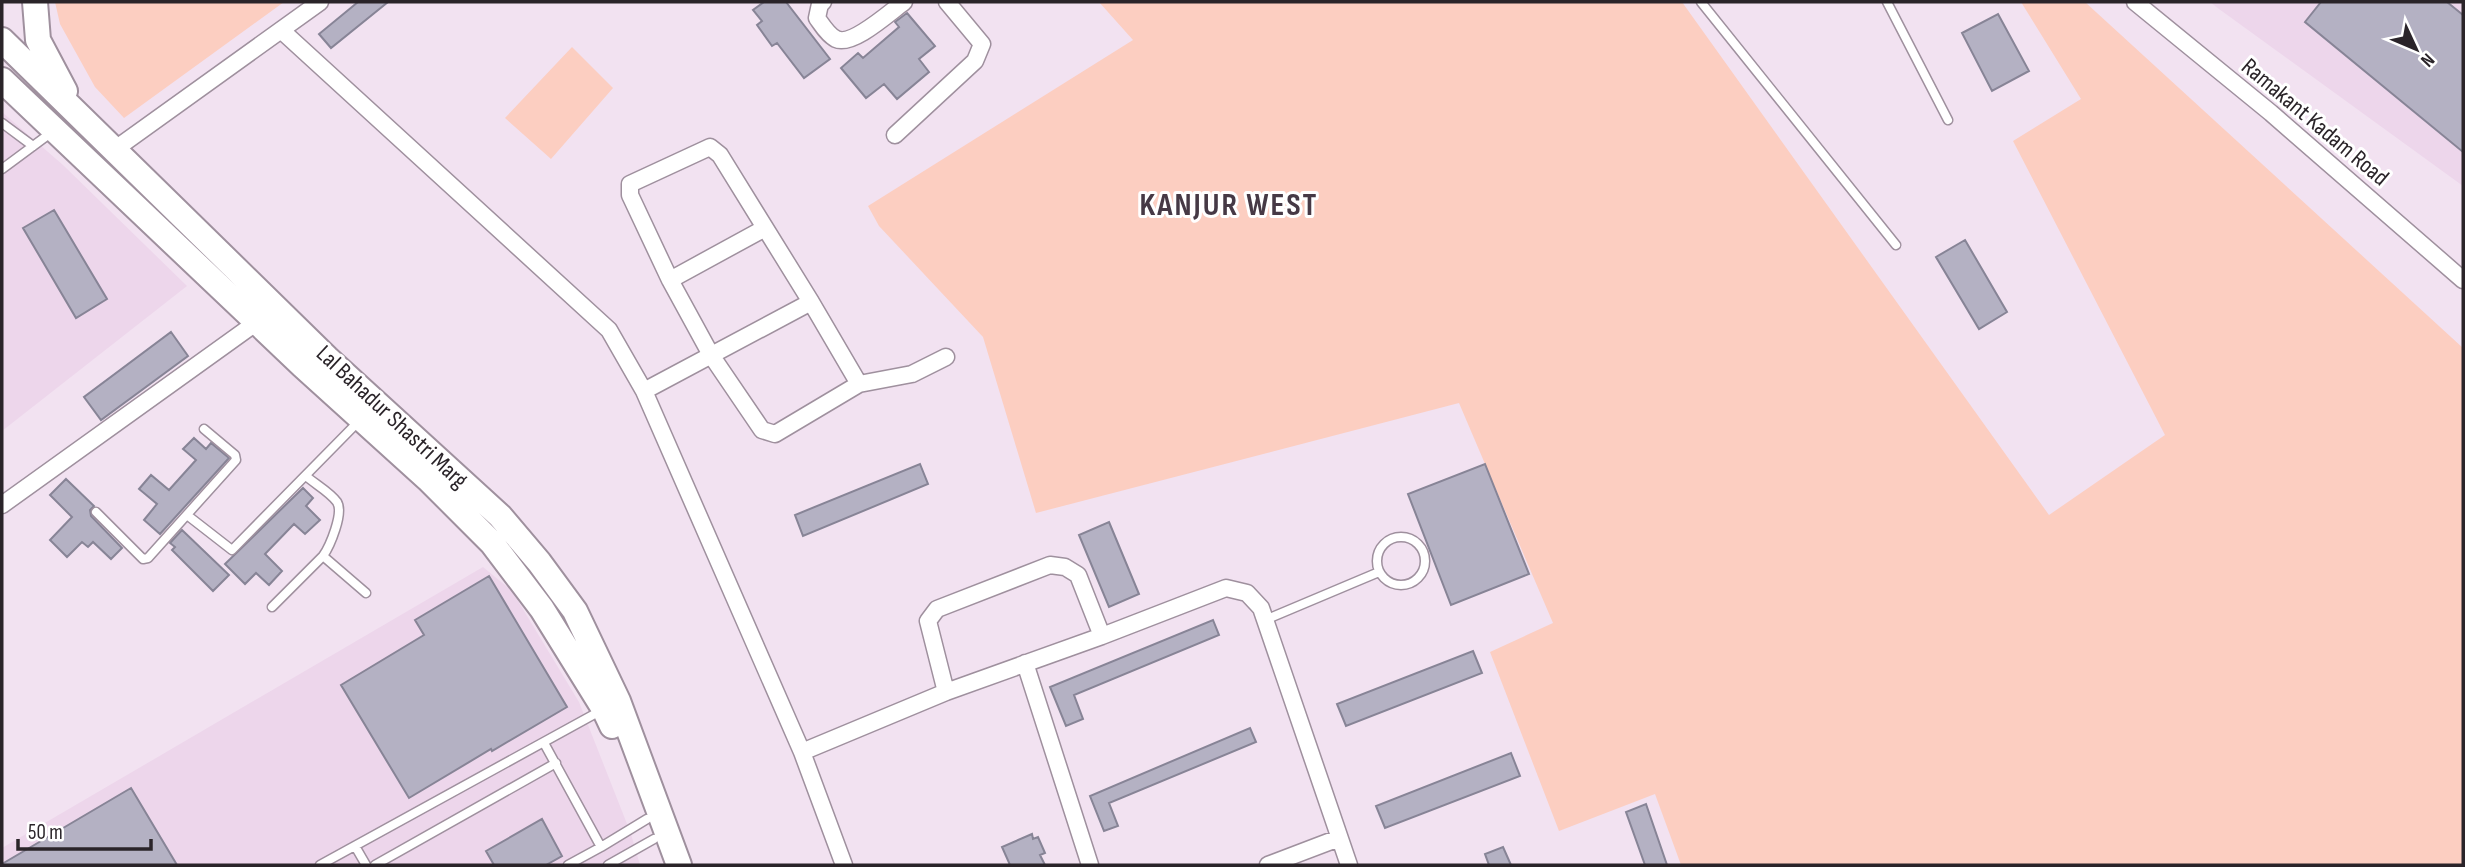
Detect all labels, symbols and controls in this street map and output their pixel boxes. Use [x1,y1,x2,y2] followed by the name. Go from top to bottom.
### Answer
[2381,14,2451,84] north arrow
[2415,48,2439,71] text: N
[2236,52,2394,192] street label: Ramakant Kadam Road
[1139,186,1319,225] district label: KANJUR WEST
[310,339,474,495] street label: Lal Bahadur Shastri Marg
[18,808,150,852] scale bar
[28,820,63,845] text: 50 m

